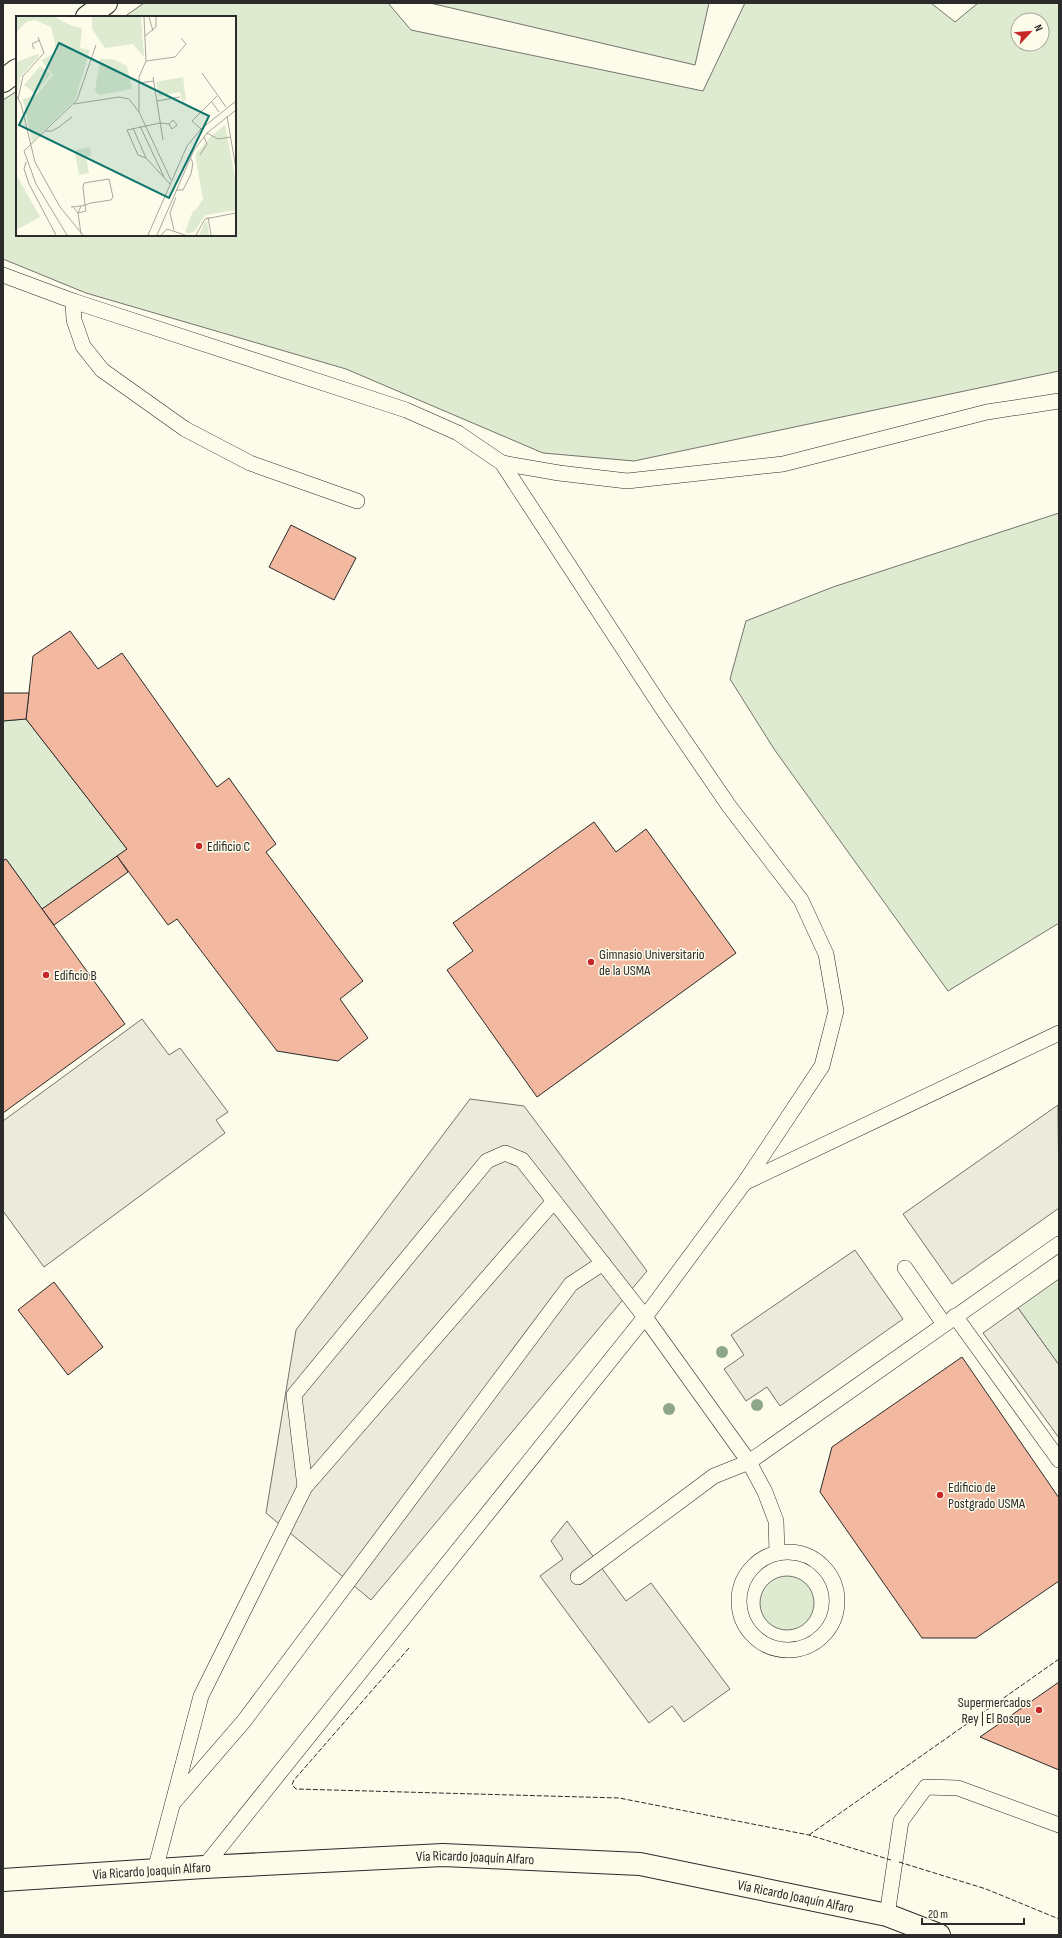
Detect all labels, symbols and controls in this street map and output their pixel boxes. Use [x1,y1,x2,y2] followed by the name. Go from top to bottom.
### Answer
[1010,12,1050,52] north arrow
[16,16,236,236] inset map
[1031,22,1046,33] text: N
[207,838,250,855] place label: Edificio C
[194,841,204,851] marker: Edificio C
[599,946,705,979] place label: Gimnasio Universitario de la USMA
[586,957,596,967] marker: Gimnasio Universitario de la USMA
[54,967,97,984] place label: Edificio B
[41,970,51,980] marker: Edificio B
[948,1479,1026,1512] place label: Edificio de Postgrado USMA
[935,1490,945,1500] marker: Edificio de Postgrado USMA
[958,1694,1031,1727] place label: Supermercados Rey | El Bosque
[1034,1705,1044,1715] marker: Supermercados Rey | El Bosque
[416,1847,535,1868] street label: Vía Ricardo Joaquín Alfaro
[92,1859,211,1883] street label: Vía Ricardo Joaquín Alfaro
[736,1876,856,1917] street label: Vía Ricardo Joaquín Alfaro
[922,1900,1024,1926] scale bar
[928,1907,948,1922] text: 20 m

